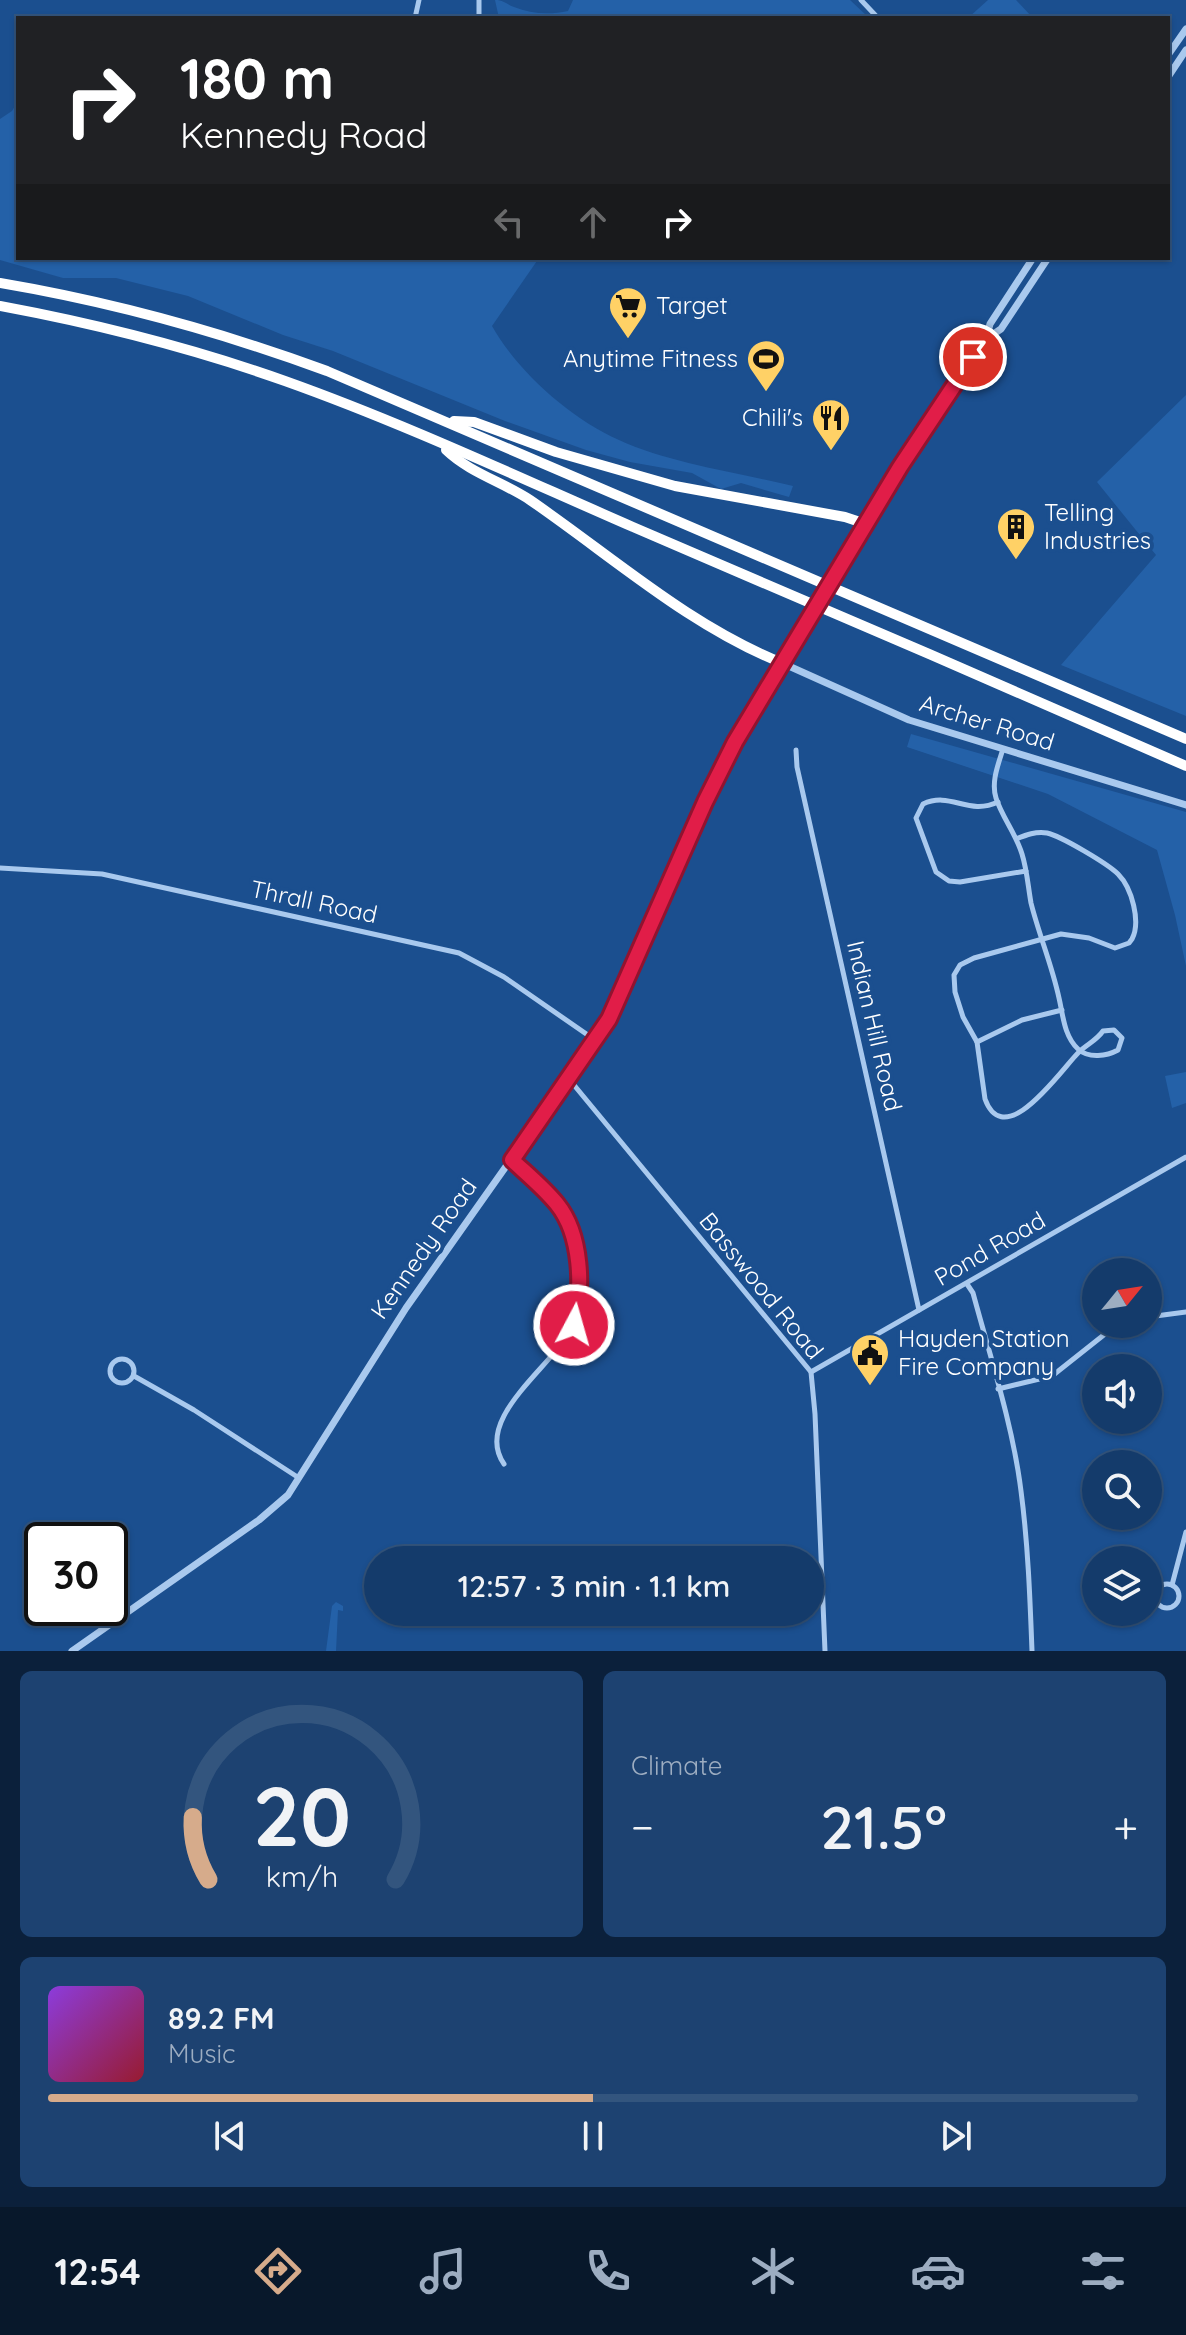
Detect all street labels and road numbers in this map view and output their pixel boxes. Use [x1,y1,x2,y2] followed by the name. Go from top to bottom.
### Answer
[916,687,1058,757] street label: Archer Road
[248,873,380,929] street label: Thrall Road
[841,938,909,1114] street label: Indian Hill Road
[364,1172,483,1325] street label: Kennedy Road
[929,1204,1050,1292] street label: Pond Road
[693,1206,830,1365] street label: Basswood Road

